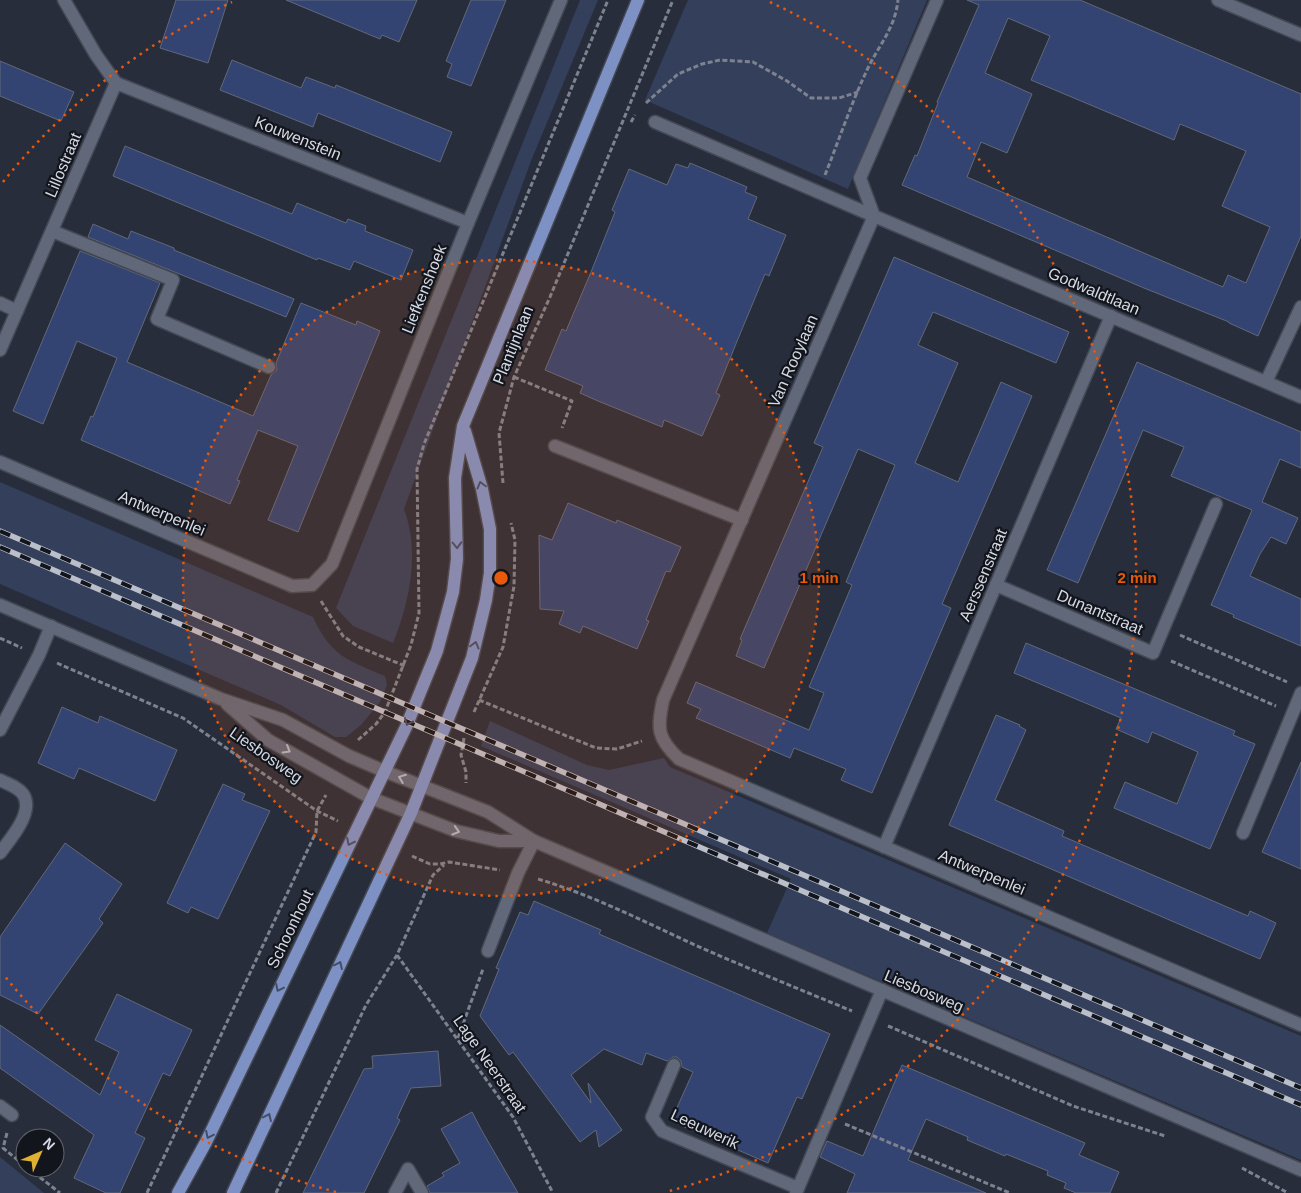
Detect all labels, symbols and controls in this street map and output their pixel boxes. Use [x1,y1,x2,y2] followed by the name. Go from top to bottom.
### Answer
[252,113,344,163] street label: Kouwenstein
[42,130,84,200] street label: Lillostraat
[398,241,450,336] street label: Liefkenshoek
[1046,264,1142,318] street label: Godwaldtlaan
[490,303,536,387] street label: Plantijnlaan
[765,312,821,410] street label: Van Rooylaan
[476,481,487,489] one-way arrow
[116,487,208,539] street label: Antwerpenlei
[956,526,1010,624] street label: Aerssenstraat
[452,541,462,549] one-way arrow
[492,569,510,587] centre of rings
[799,569,839,586] text: 1 min
[1117,569,1157,586] text: 2 min
[1055,586,1146,638] street label: Dunantstraat
[470,642,480,650] one-way arrow
[403,717,414,726] one-way arrow
[227,724,305,786] street label: Liesbosweg
[282,744,291,754] one-way arrow
[398,774,407,784] one-way arrow
[451,825,460,835] one-way arrow
[345,837,356,846] one-way arrow
[936,846,1028,898] street label: Antwerpenlei
[264,886,317,971] street label: Schoonhout
[332,961,342,970] one-way arrow
[882,967,966,1015] street label: Liesbosweg
[276,983,286,992] one-way arrow
[450,1012,530,1116] street label: Lage Neerstraat
[668,1106,743,1153] street label: Leeuwerik
[262,1113,272,1122] one-way arrow
[15,1128,65,1178] north arrow
[205,1130,215,1139] one-way arrow
[40,1135,58,1153] text: N

